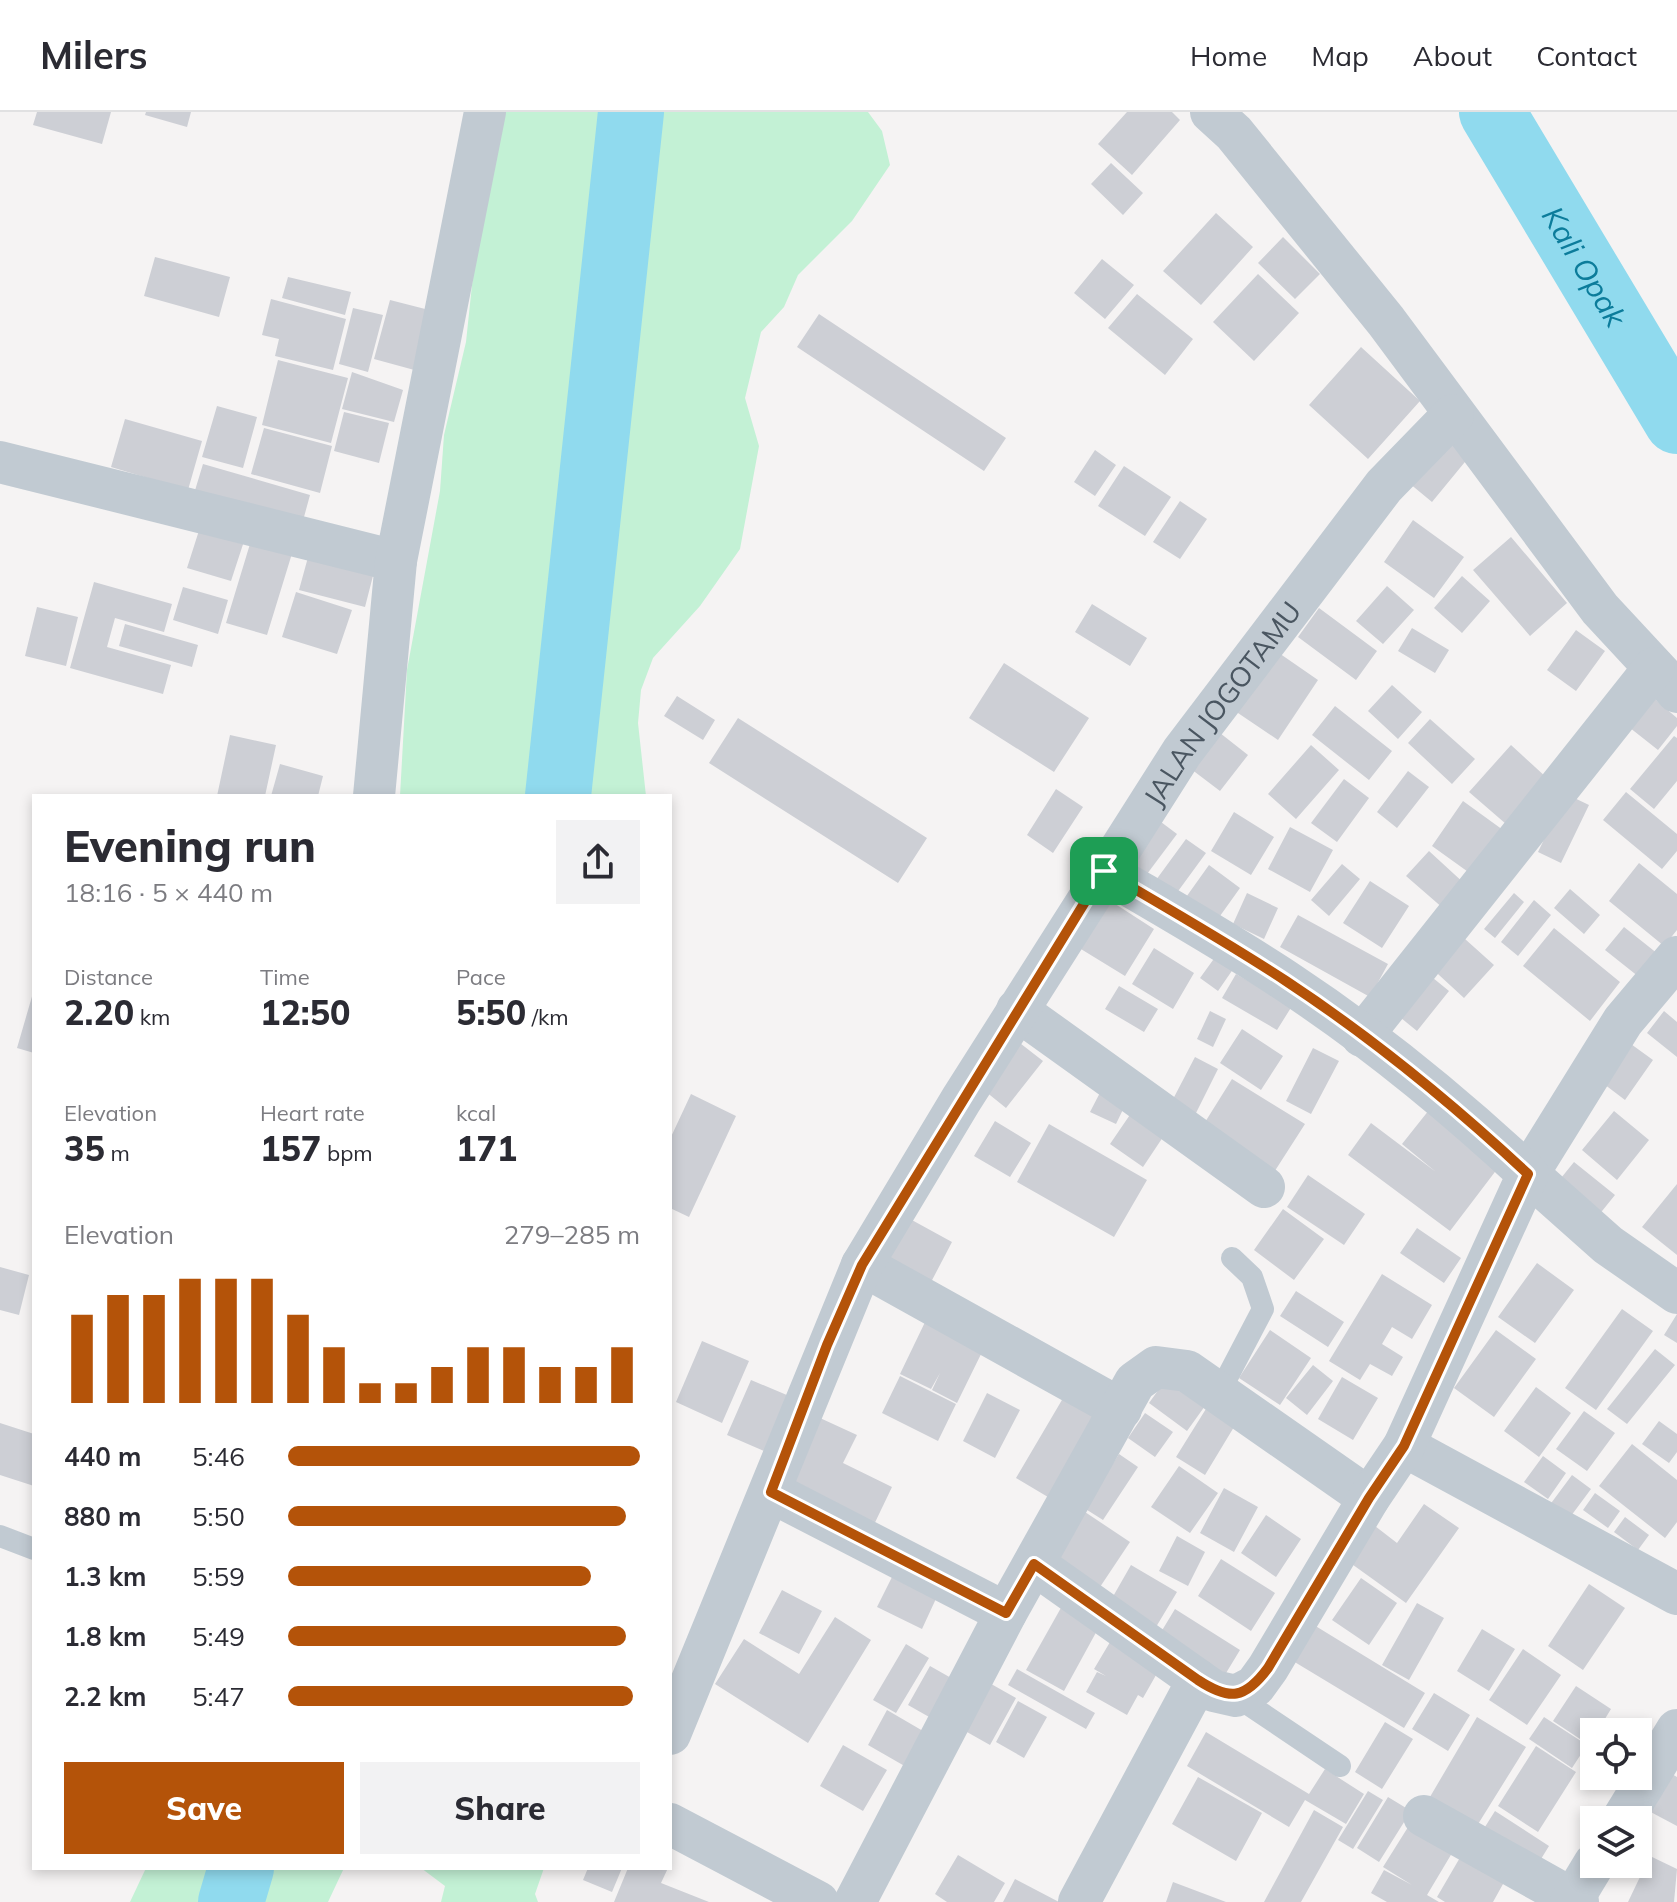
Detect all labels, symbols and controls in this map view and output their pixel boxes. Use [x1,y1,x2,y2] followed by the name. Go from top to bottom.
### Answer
[40,31,148,79] text: Milers
[1190,38,1267,73] text: Home
[1311,38,1369,73] text: Map
[1413,38,1492,73] text: About
[1536,38,1637,73] text: Contact
[1534,199,1636,335] water label: Kali Opak
[1135,594,1308,812] street label: JALAN JOGOTAMU
[64,818,316,873] text: Evening run
[556,820,640,904] button: share
[1070,837,1138,905] pin
[1082,849,1126,893] icon: arrive
[64,876,273,909] text: 18:16 · 5 × 440 m
[64,963,153,991] text: Distance
[260,963,310,991] text: Time
[456,963,506,991] text: Pace
[64,991,134,1034] text: 2.20
[260,991,350,1034] text: 12:50
[456,991,526,1034] text: 5:50
[134,1003,170,1031] text: km
[526,1003,569,1031] text: /km
[64,1099,157,1127] text: Elevation
[260,1099,365,1127] text: Heart rate
[456,1099,496,1127] text: kcal
[64,1127,105,1170] text: 35
[260,1127,321,1170] text: 157
[456,1127,517,1170] text: 171
[105,1139,130,1167] text: m
[321,1139,373,1167] text: bpm
[64,1218,174,1251] text: Elevation
[504,1218,640,1251] text: 279–285 m
[64,1440,141,1473] text: 440 m
[192,1440,245,1473] text: 5:46
[64,1500,141,1533] text: 880 m
[192,1500,245,1533] text: 5:50
[64,1560,147,1593] text: 1.3 km
[192,1560,245,1593] text: 5:59
[64,1620,147,1653] text: 1.8 km
[192,1620,245,1653] text: 5:49
[64,1680,147,1713] text: 2.2 km
[192,1680,245,1713] text: 5:47
[1580,1718,1652,1878] map controls
[1580,1718,1652,1790] button: locate
[64,1762,344,1854] button: Save
[360,1762,640,1854] button: Share
[1580,1806,1652,1878] button: layers

